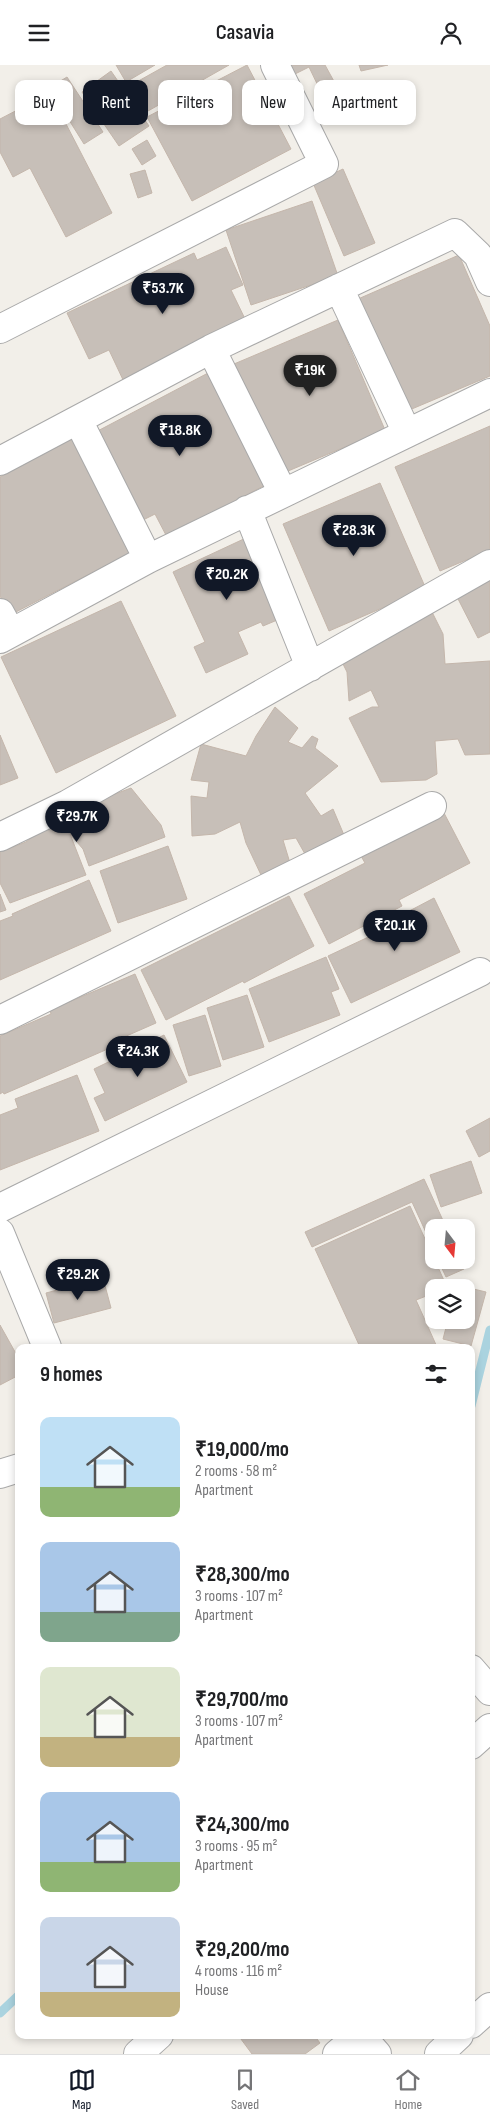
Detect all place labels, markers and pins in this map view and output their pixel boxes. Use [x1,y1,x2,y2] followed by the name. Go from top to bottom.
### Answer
[122,273,204,315] pin: ₹53.7K
[280,355,340,397] pin: ₹19K
[139,415,221,457] pin: ₹18.8K
[313,515,395,557] pin: ₹28.3K
[186,559,268,601] pin: ₹20.2K
[36,801,118,843] pin: ₹29.7K
[354,909,436,952] pin: ₹20.1K
[97,1035,179,1078] pin: ₹24.3K
[37,1259,119,1301] pin: ₹29.2K

